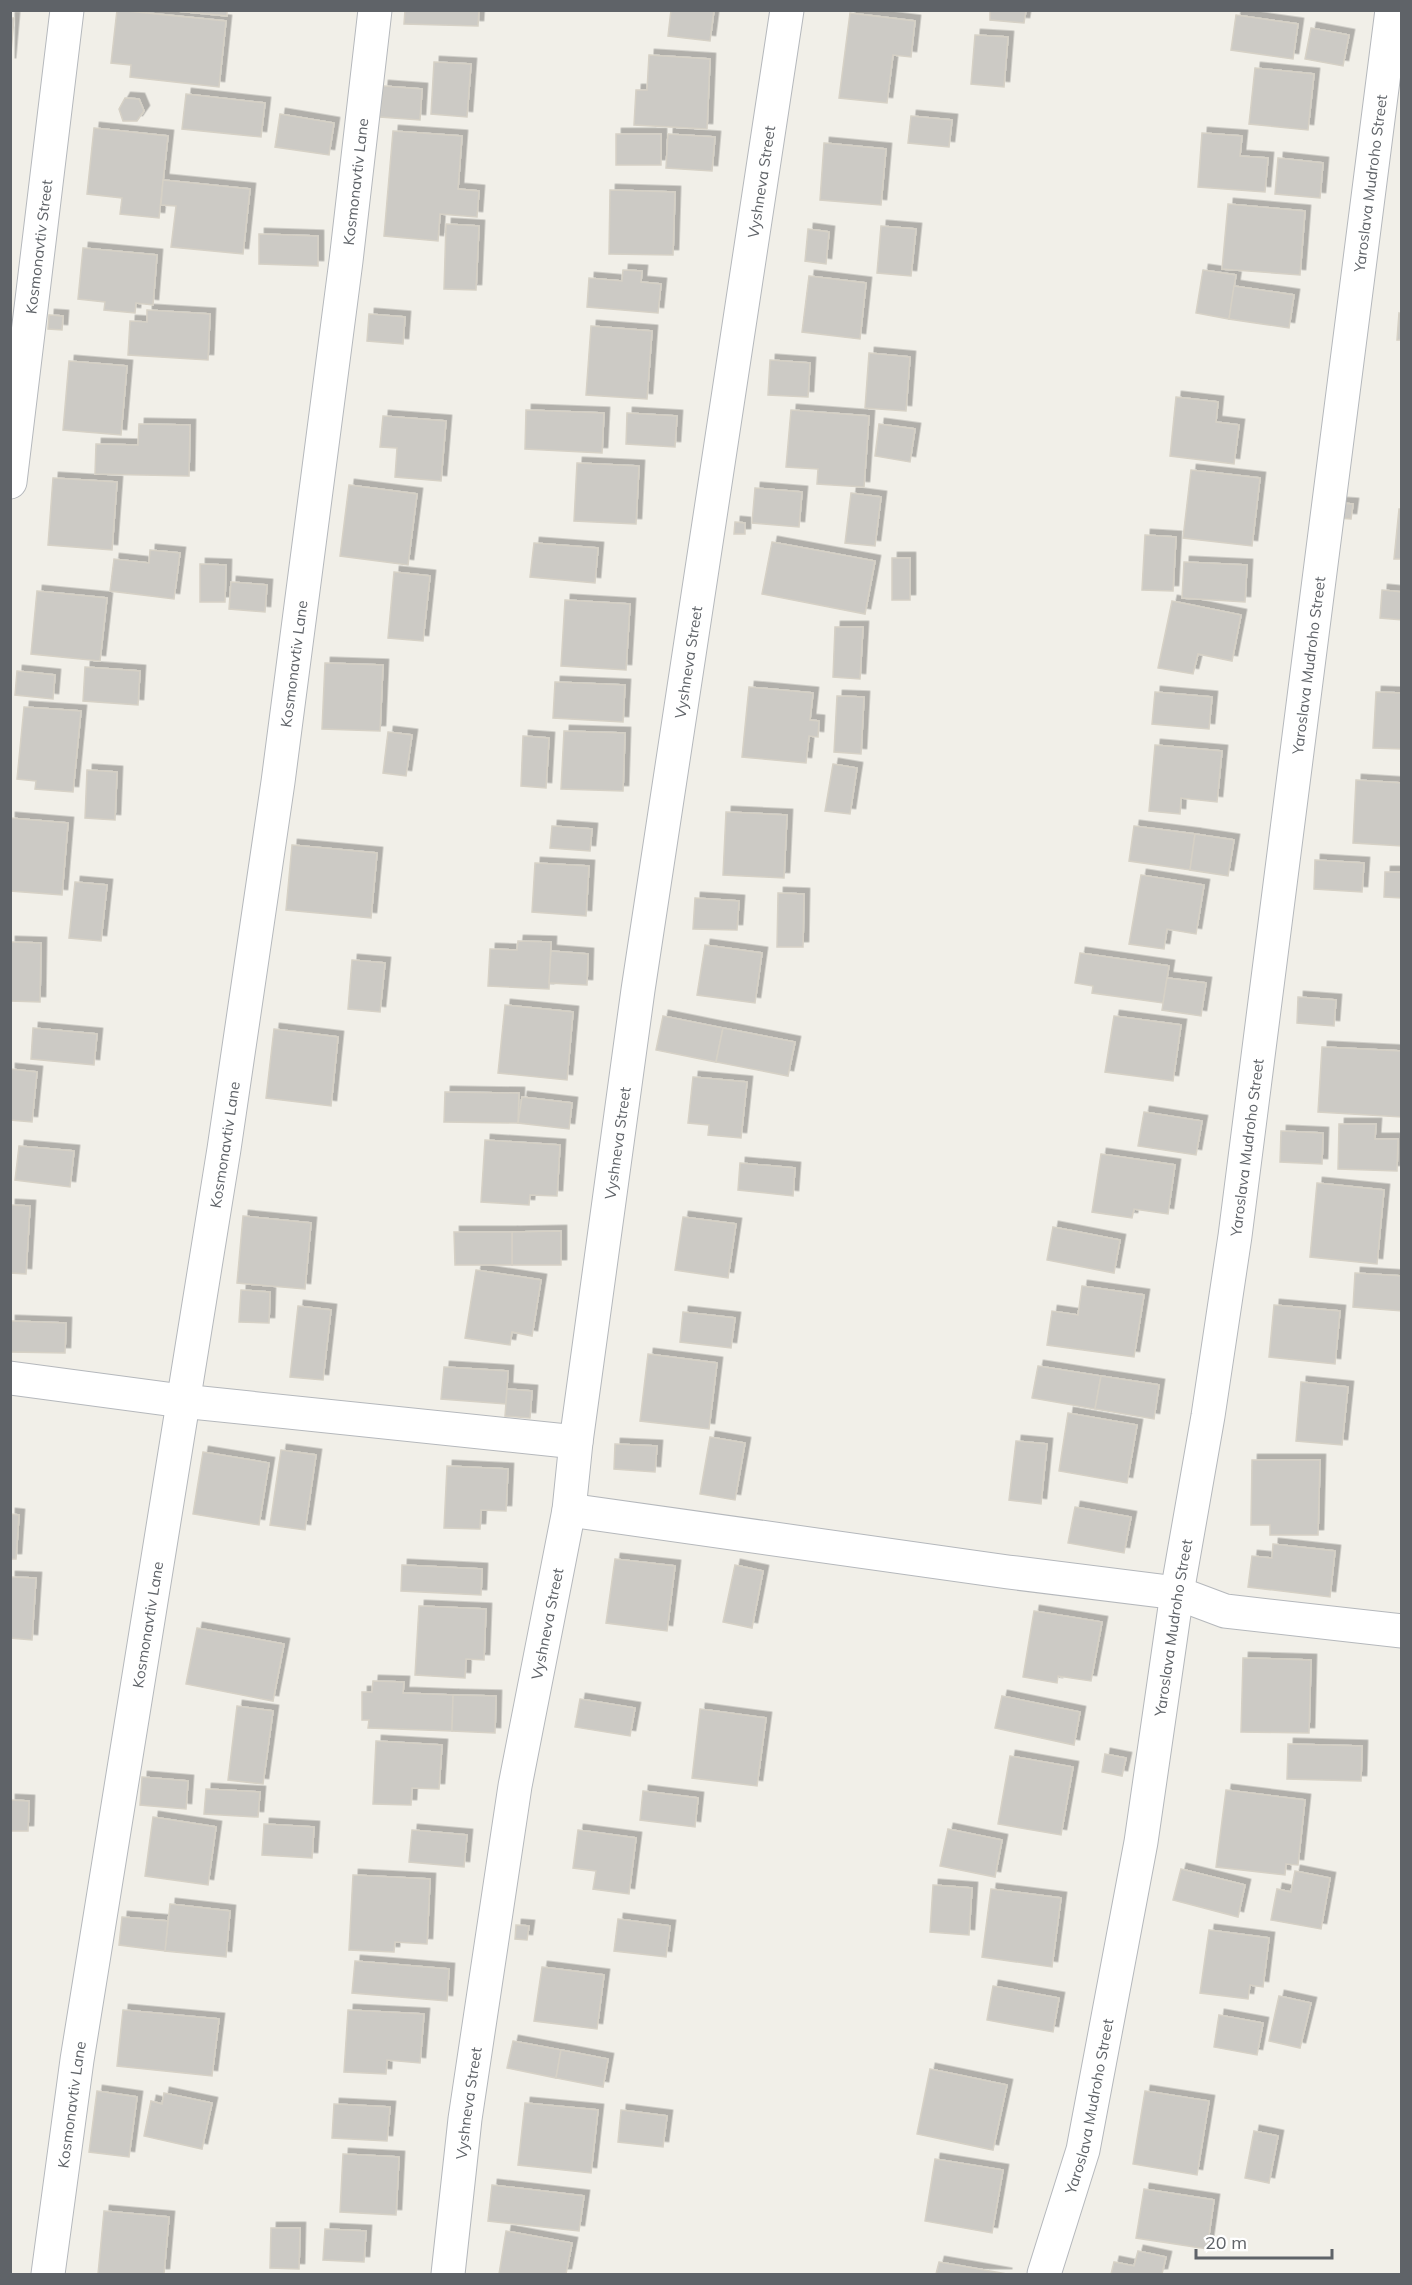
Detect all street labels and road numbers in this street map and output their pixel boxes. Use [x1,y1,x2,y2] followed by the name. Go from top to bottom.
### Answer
[1349,93,1391,274] street label: Yaroslava Mudroho Street
[338,117,372,246] street label: Kosmonavtiv Lane
[743,124,779,239] street label: Vyshneva Street
[21,178,56,315] street label: Kosmonavtiv Street
[1287,575,1329,756] street label: Yaroslava Mudroho Street
[276,599,311,728] street label: Kosmonavtiv Lane
[670,605,706,720] street label: Vyshneva Street
[1225,1057,1267,1238] street label: Yaroslava Mudroho Street
[205,1080,243,1209] street label: Kosmonavtiv Lane
[600,1086,634,1200] street label: Vyshneva Street
[1150,1538,1196,1719] street label: Yaroslava Mudroho Street
[128,1560,167,1689] street label: Kosmonavtiv Lane
[527,1566,567,1681] street label: Vyshneva Street
[1060,2017,1117,2197] street label: Yaroslava Mudroho Street
[53,2040,89,2169] street label: Kosmonavtiv Lane
[451,2046,485,2160] street label: Vyshneva Street

